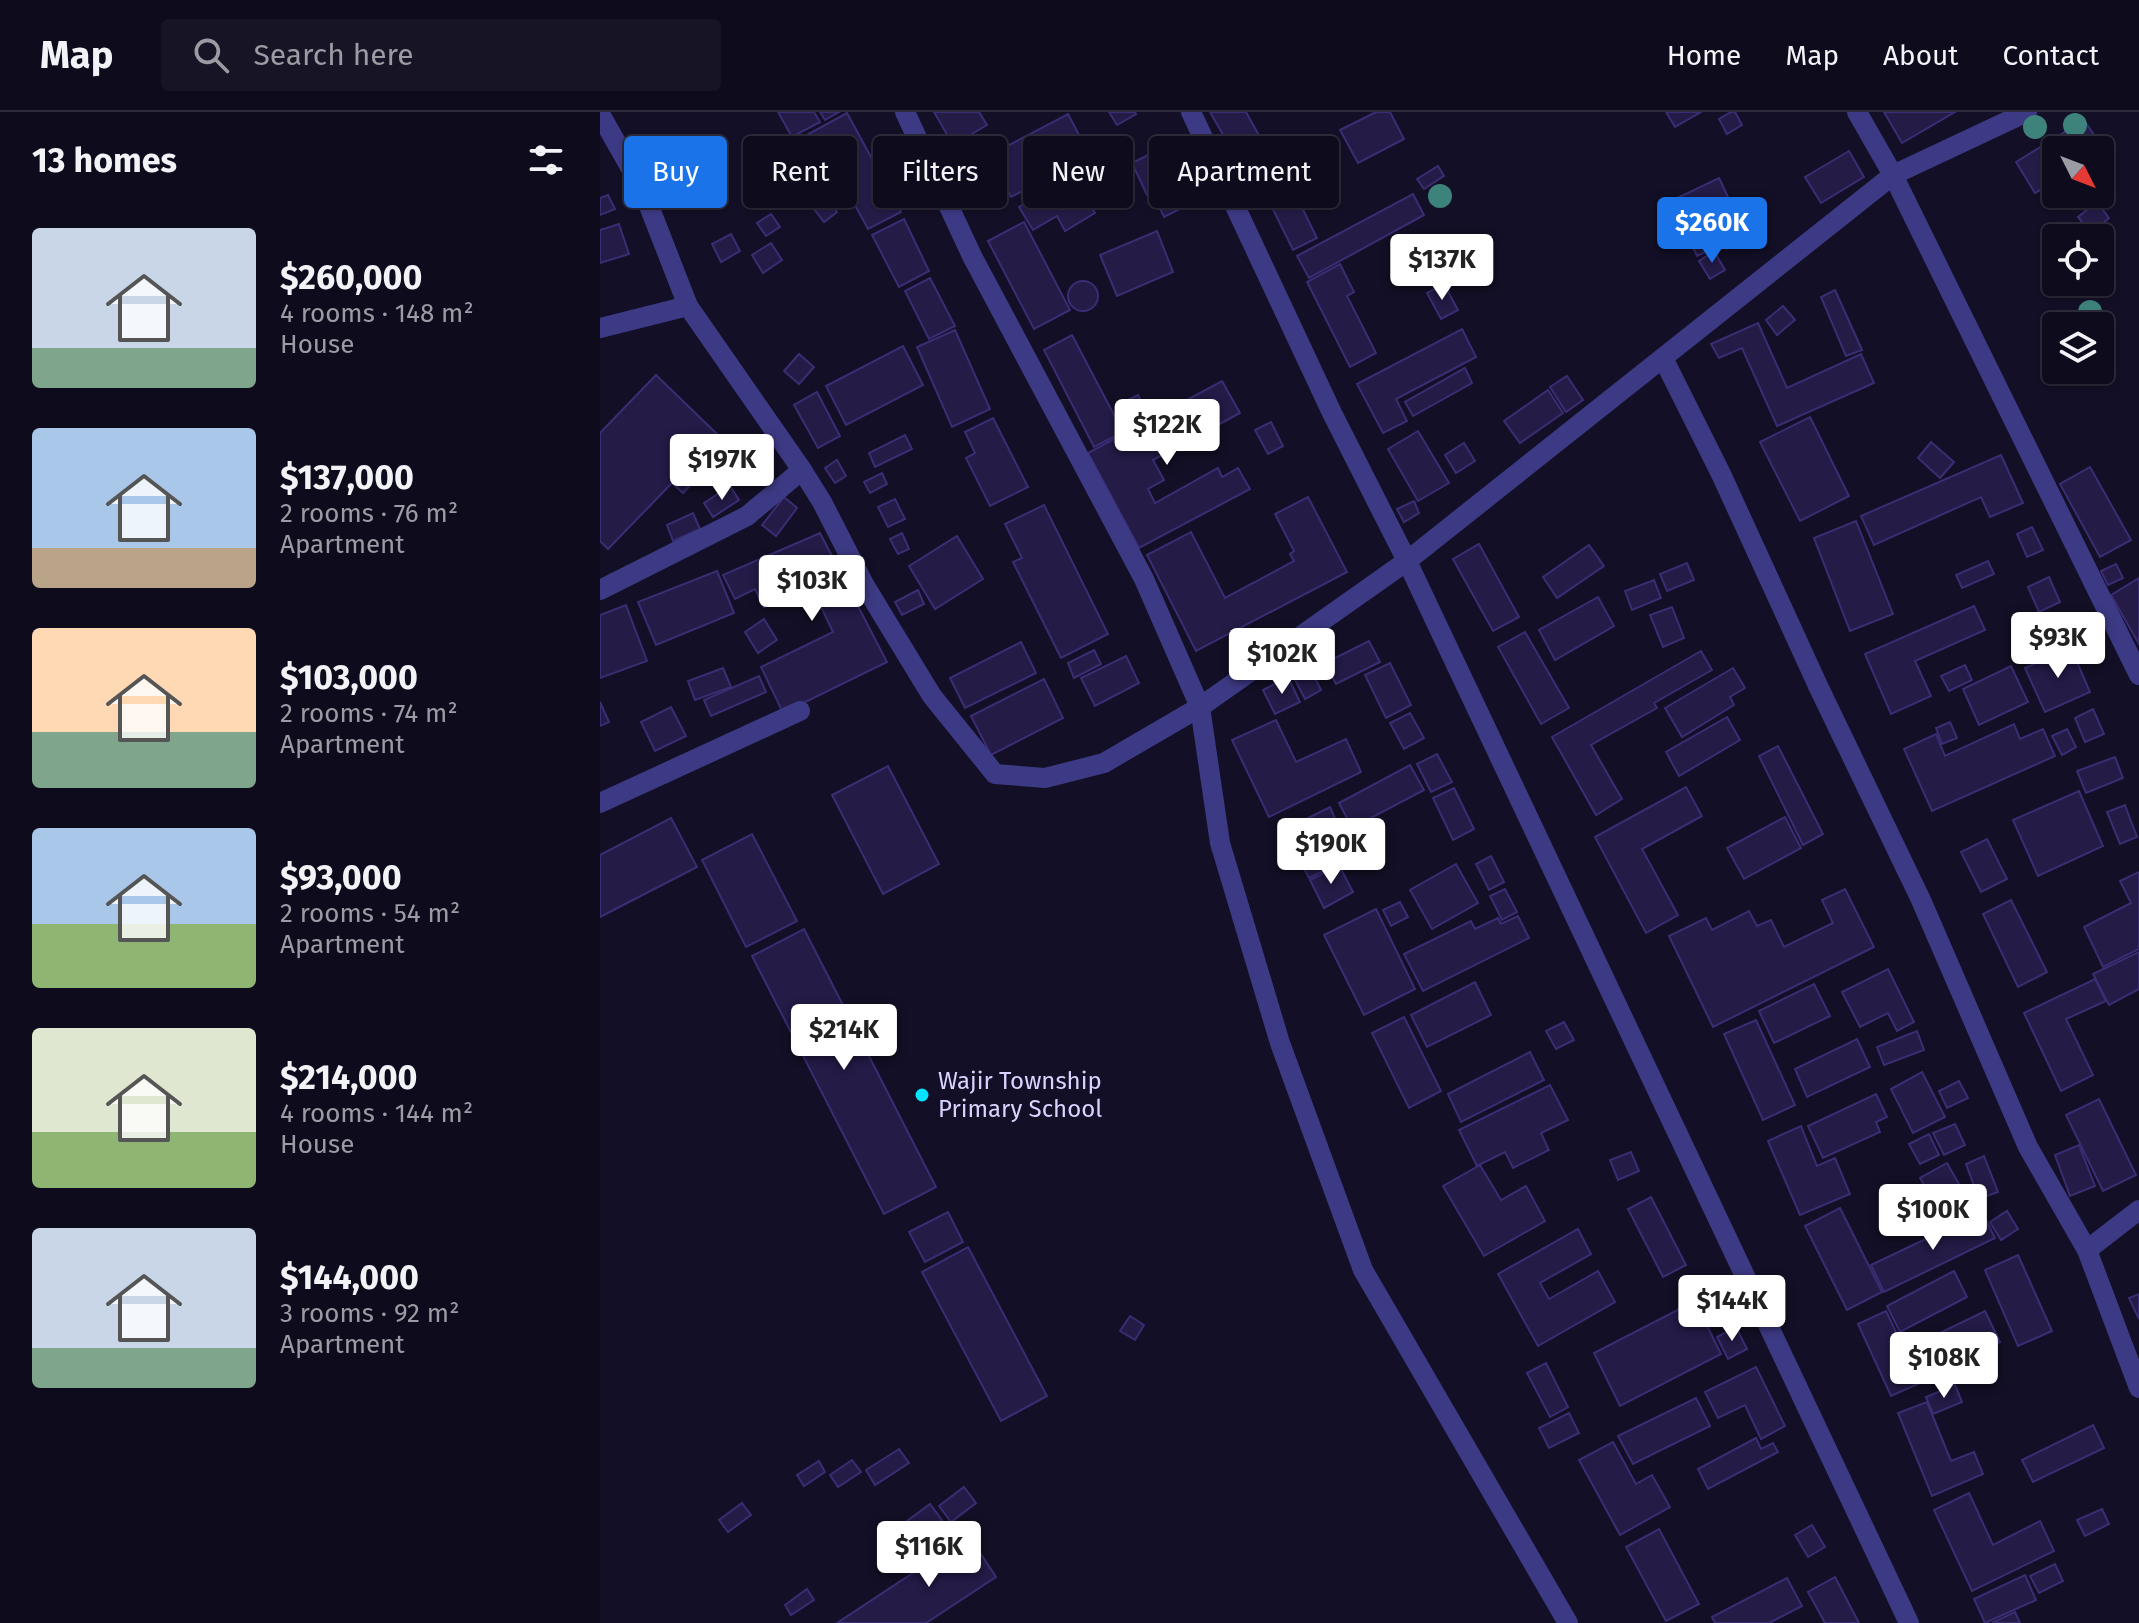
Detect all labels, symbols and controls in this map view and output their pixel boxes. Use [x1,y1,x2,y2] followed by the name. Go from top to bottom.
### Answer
[161,19,721,91] search box
[40,32,113,78] text: Map
[189,33,233,77] icon: search
[253,37,414,73] text: Search here
[1667,39,1741,72] text: Home
[1785,39,1839,72] text: Map
[1883,39,1958,72] text: About
[2002,39,2099,72] text: Contact
[624,136,727,208] chip: Buy
[743,136,857,208] chip: Rent
[873,136,1007,208] chip: Filters
[1023,136,1133,208] chip: New
[1149,136,1339,208] chip: Apartment
[2042,136,2114,208] north arrow
[2042,136,2114,384] map controls
[524,138,568,182] icon: filters
[32,140,177,181] text: 13 homes
[1656,197,1768,265] pin: $260K
[1675,207,1749,238] text: $260K
[2042,224,2114,296] button: locate
[1386,234,1498,302] pin: $137K
[1408,244,1476,275] text: $137K
[280,257,422,298] text: $260,000
[96,260,192,356] icon: home
[280,298,474,329] text: 4 rooms · 148 m²
[2042,312,2114,384] button: layers
[280,329,354,360] text: House
[1111,399,1223,467] pin: $122K
[1133,409,1201,440] text: $122K
[666,434,778,502] pin: $197K
[688,444,756,475] text: $197K
[280,457,414,498] text: $137,000
[96,460,192,556] icon: home
[280,498,458,529] text: 2 rooms · 76 m²
[280,529,405,560] text: Apartment
[756,555,868,623] pin: $103K
[777,565,847,596] text: $103K
[2011,612,2105,680] pin: $93K
[2029,622,2087,653] text: $93K
[1226,628,1338,696] pin: $102K
[1247,638,1317,669] text: $102K
[280,657,418,698] text: $103,000
[96,660,192,756] icon: home
[280,698,458,729] text: 2 rooms · 74 m²
[280,729,405,760] text: Apartment
[1275,818,1387,886] pin: $190K
[1295,828,1367,859] text: $190K
[280,857,402,898] text: $93,000
[96,860,192,956] icon: home
[280,898,460,929] text: 2 rooms · 54 m²
[280,929,405,960] text: Apartment
[788,1004,900,1072] pin: $214K
[809,1014,879,1045] text: $214K
[280,1057,418,1098] text: $214,000
[96,1060,192,1156] icon: home
[938,1067,1102,1123] place label: Wajir Township Primary School
[913,1086,931,1104] marker: Wajir Township Primary School
[280,1098,473,1129] text: 4 rooms · 144 m²
[280,1129,354,1160] text: House
[1877,1184,1989,1252] pin: $100K
[1897,1194,1969,1225] text: $100K
[280,1257,419,1298] text: $144,000
[96,1260,192,1356] icon: home
[1676,1275,1788,1343] pin: $144K
[1696,1285,1768,1316] text: $144K
[280,1298,459,1329] text: 3 rooms · 92 m²
[280,1329,405,1360] text: Apartment
[1888,1332,2000,1400] pin: $108K
[1908,1342,1980,1373] text: $108K
[873,1521,985,1589] pin: $116K
[895,1531,963,1562] text: $116K

